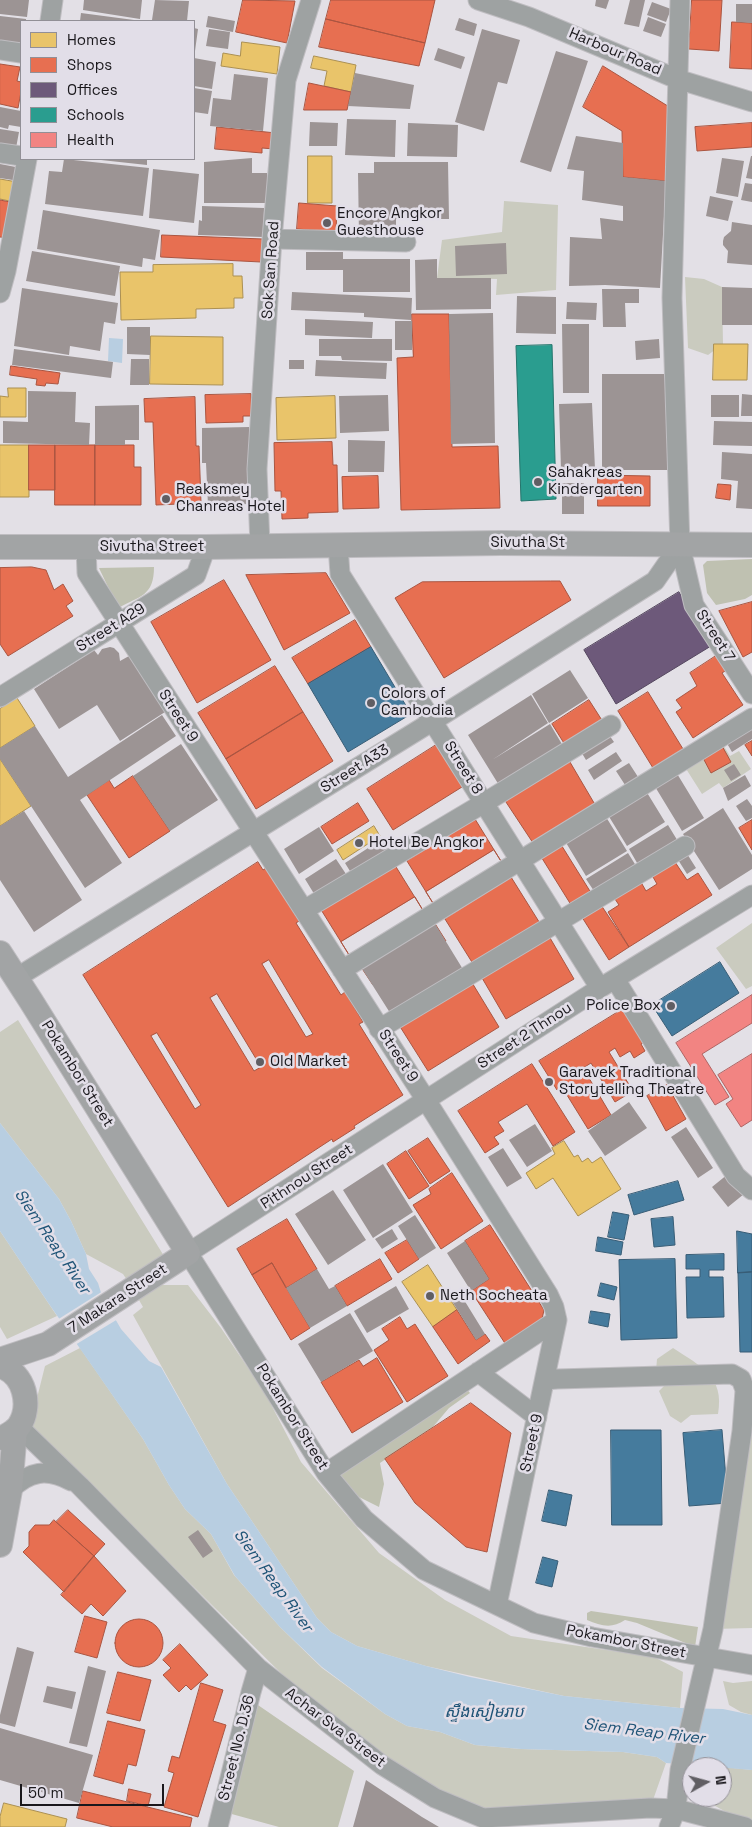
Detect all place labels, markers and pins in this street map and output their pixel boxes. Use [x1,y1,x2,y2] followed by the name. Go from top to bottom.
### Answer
[337,205,442,240] place label: Encore Angkor Guesthouse
[321,217,333,229] marker: Encore Angkor Guesthouse
[548,464,643,499] place label: Sahakreas Kindergarten
[532,476,544,488] marker: Sahakreas Kindergarten
[176,481,285,516] place label: Reaksmey Chanreas Hotel
[160,493,172,505] marker: Reaksmey Chanreas Hotel
[381,685,453,720] place label: Colors of Cambodia
[365,697,377,709] marker: Colors of Cambodia
[369,834,484,852] place label: Hotel Be Angkor
[353,837,365,849] marker: Hotel Be Angkor
[586,997,661,1015] place label: Police Box
[665,1000,677,1012] marker: Police Box
[270,1053,348,1071] place label: Old Market
[254,1056,266,1068] marker: Old Market
[559,1064,704,1099] place label: Garavek Traditional Storytelling Theatre
[543,1076,555,1088] marker: Garavek Traditional Storytelling Theatre
[440,1287,548,1305] place label: Neth Socheata
[424,1290,436,1302] marker: Neth Socheata

